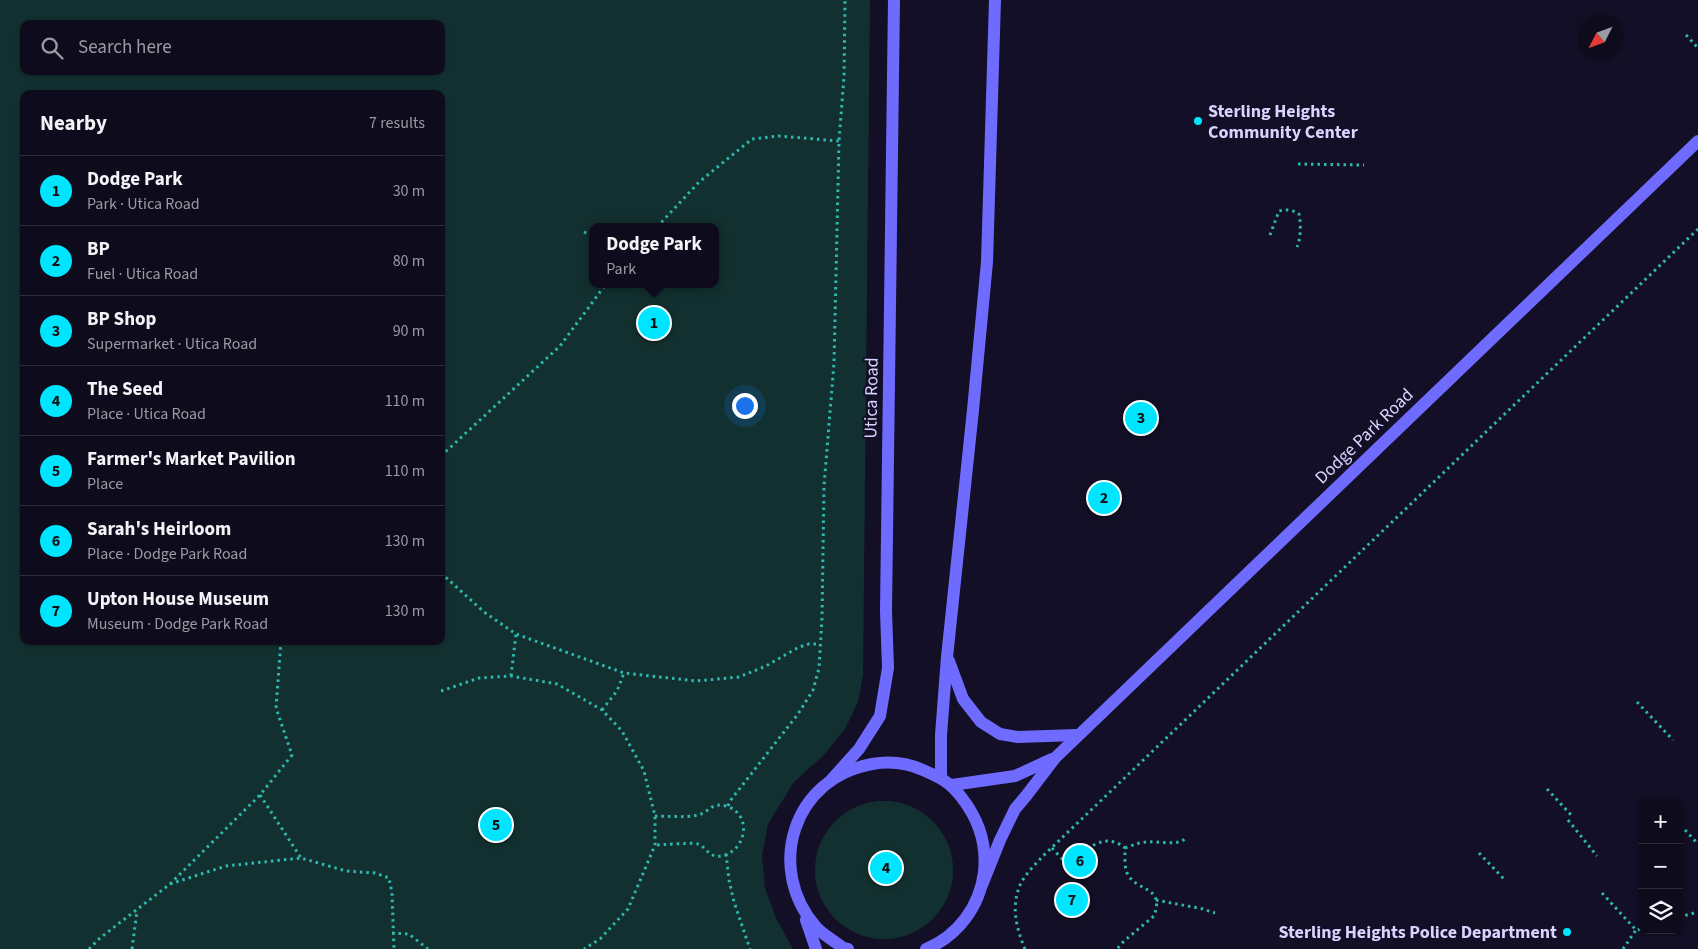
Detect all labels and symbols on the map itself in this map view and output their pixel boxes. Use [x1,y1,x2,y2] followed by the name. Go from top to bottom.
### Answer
[1578,15,1623,60] north arrow
[1208,99,1359,145] place label: Sterling Heights Community Center
[1192,115,1204,127] marker: Sterling Heights Community Center
[638,304,670,342] pin: 1
[858,357,885,439] street label: Utica Road
[1310,383,1419,490] street label: Dodge Park Road
[732,393,758,419] your location
[1125,399,1157,437] pin: 3
[1088,479,1120,517] pin: 2
[480,806,512,844] pin: 5
[1064,842,1096,880] pin: 6
[870,849,902,887] pin: 4
[1056,881,1088,919] pin: 7
[1279,920,1557,945] place label: Sterling Heights Police Department
[1561,926,1573,938] marker: Sterling Heights Police Department

